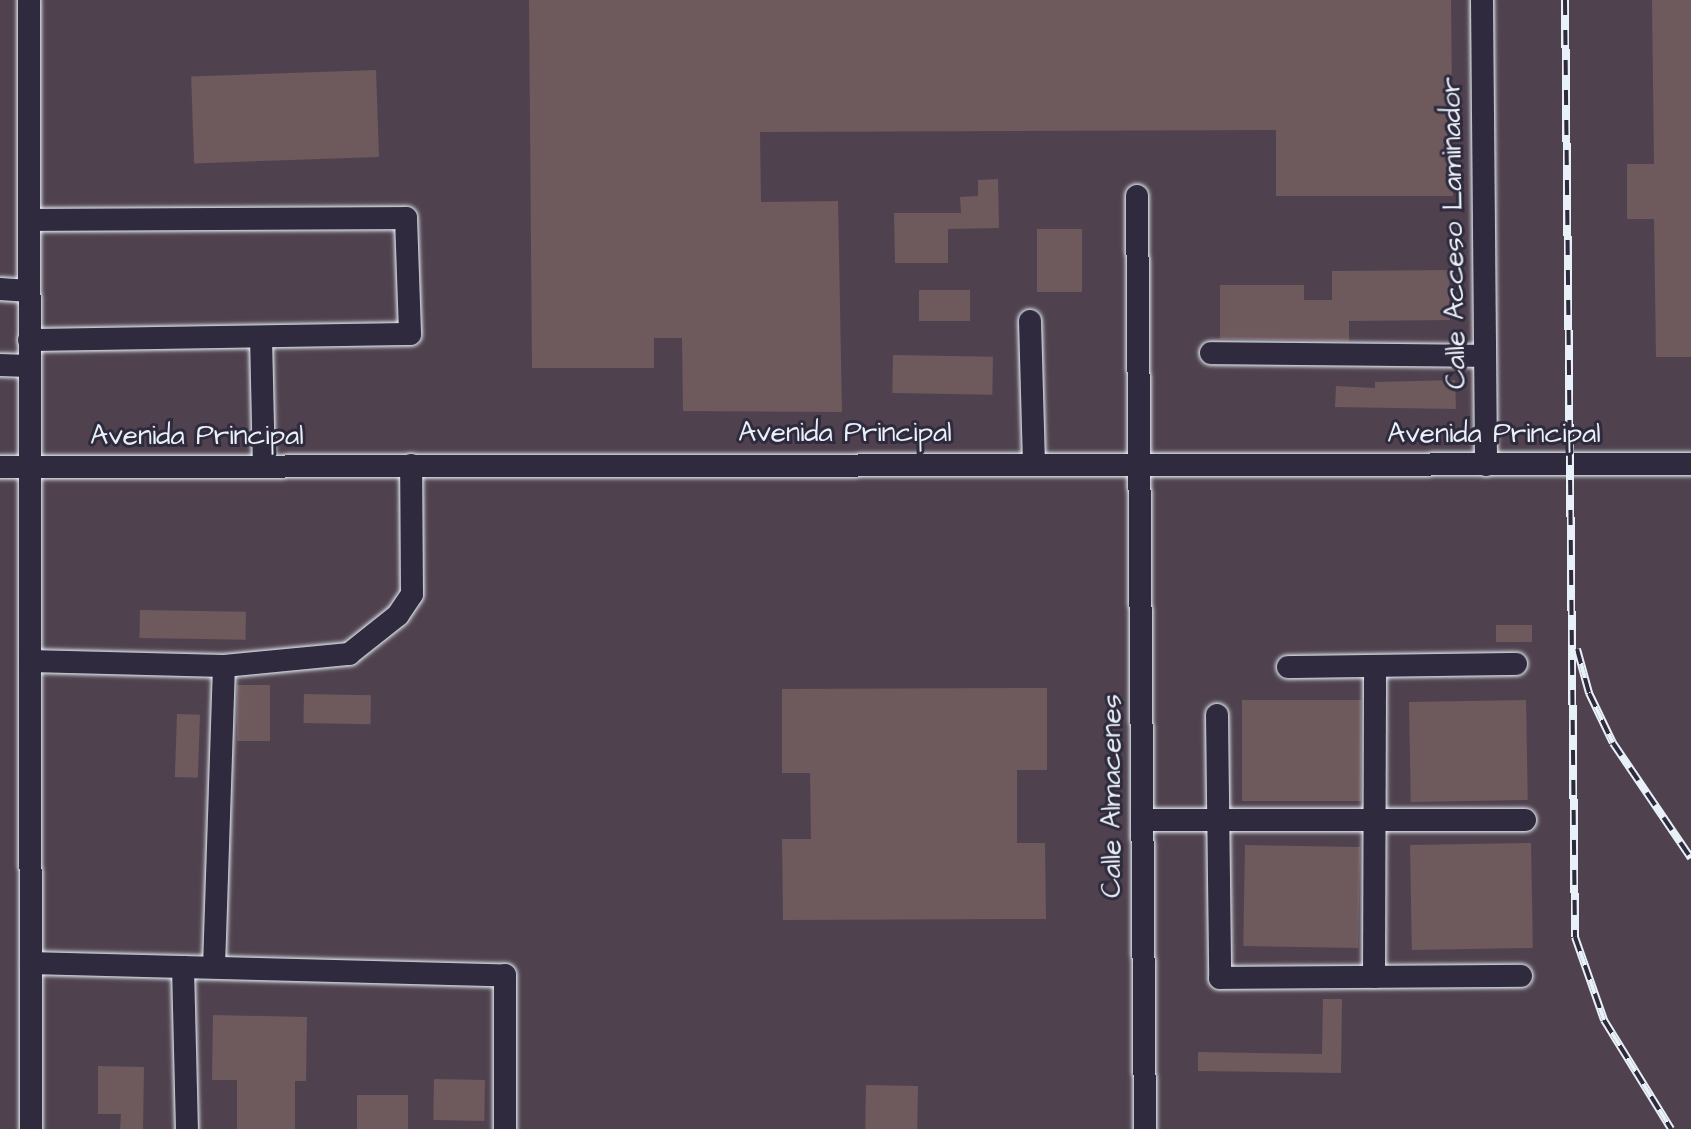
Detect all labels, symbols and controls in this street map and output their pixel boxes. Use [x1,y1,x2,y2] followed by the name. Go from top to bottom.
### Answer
[1434,77,1474,389] street label: Calle Acceso Laminador
[738,416,952,450] street label: Avenida Principal
[1387,417,1601,451] street label: Avenida Principal
[90,419,304,453] street label: Avenida Principal
[1095,694,1129,898] street label: Calle Almacenes

